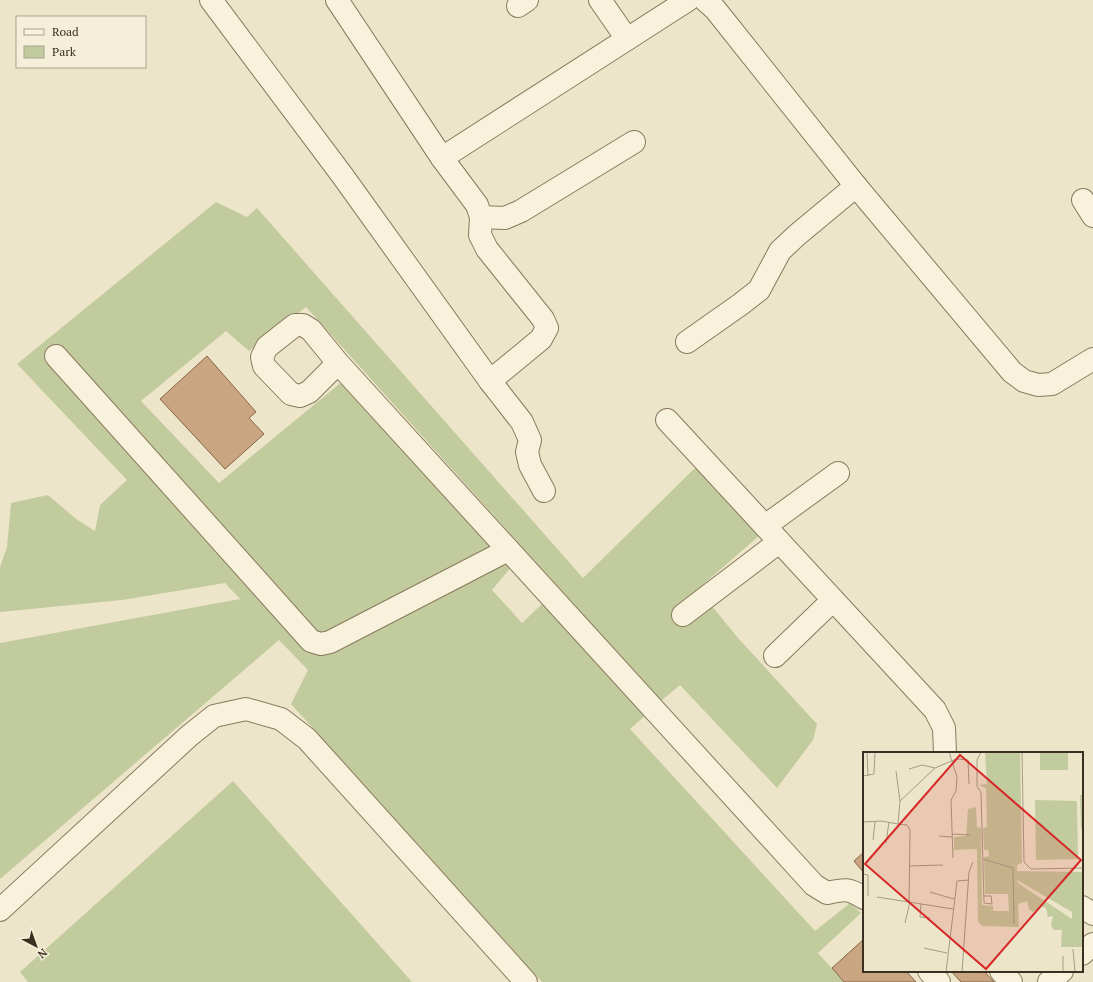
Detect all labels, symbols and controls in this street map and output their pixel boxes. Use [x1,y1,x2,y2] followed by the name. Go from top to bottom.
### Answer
[16,16,146,68] legend
[52,24,79,39] text: Road
[52,44,77,59] text: Park
[863,752,1083,972] inset map
[16,926,56,966] north arrow
[34,946,50,962] text: N

